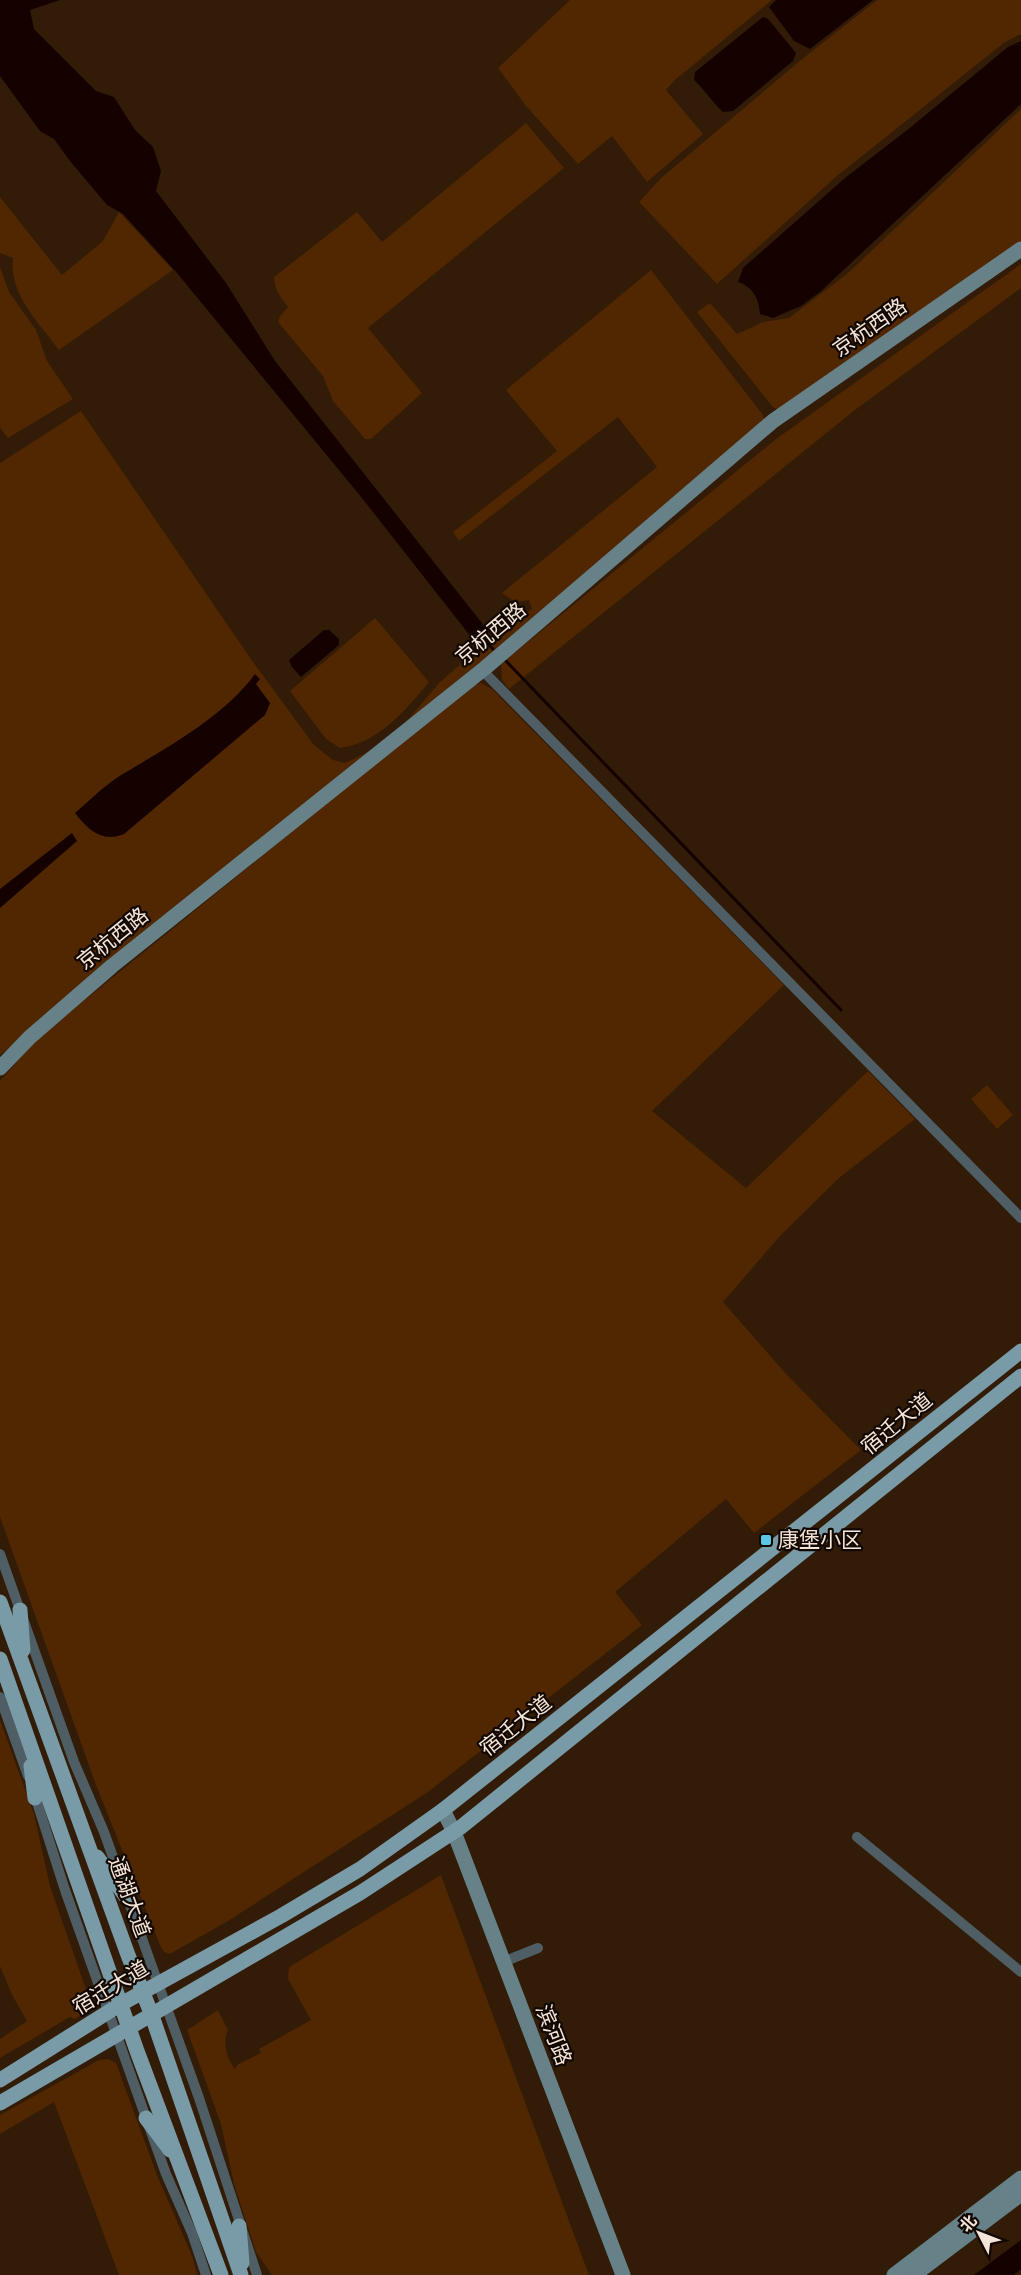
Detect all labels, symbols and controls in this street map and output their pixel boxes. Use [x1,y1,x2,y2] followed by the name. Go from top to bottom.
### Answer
[828,294,912,362] street label: 京杭西路
[451,597,531,671] street label: 京杭西路
[72,903,154,975] street label: 京杭西路
[856,1388,938,1460] street label: 宿迁大道
[778,1528,862,1553] place label: 康堡小区
[759,1533,773,1547] marker: 康堡小区
[475,1690,557,1762] street label: 宿迁大道
[103,1853,155,1941] street label: 通湖大道
[69,1956,153,2020] street label: 宿迁大道
[530,2001,576,2069] street label: 滨河路
[949,2203,1009,2263] north arrow
[956,2211,981,2236] text: 北

